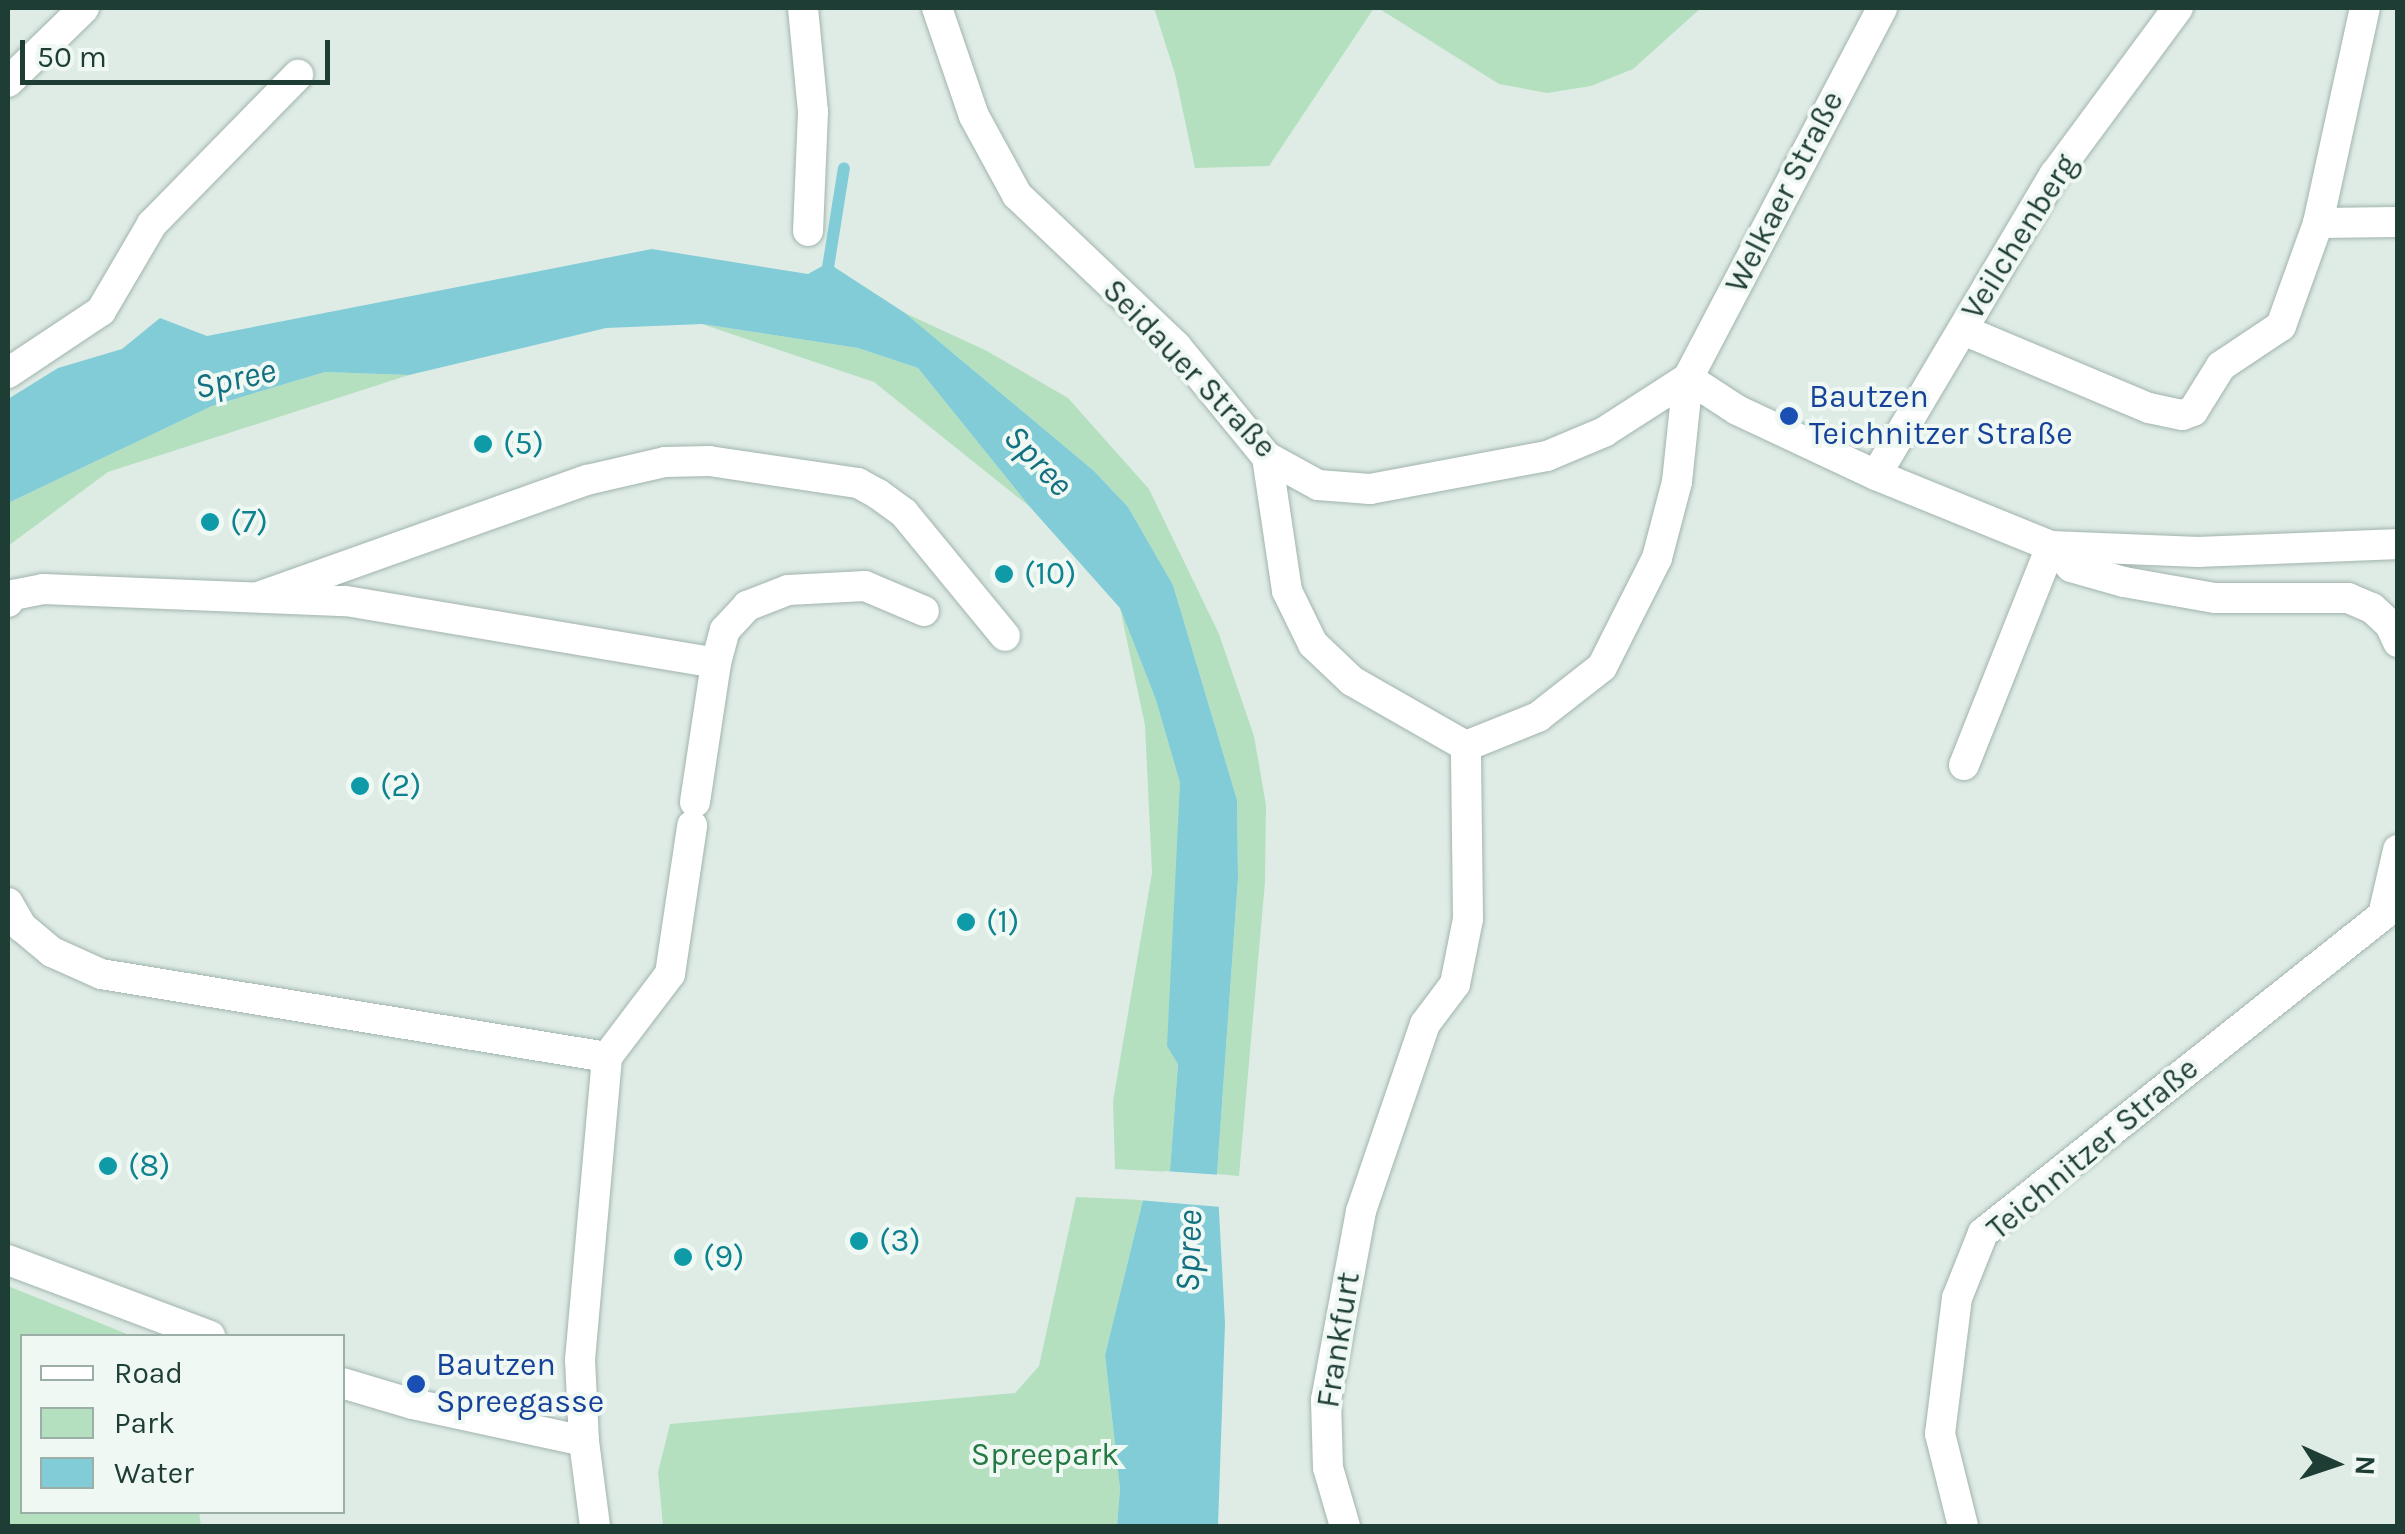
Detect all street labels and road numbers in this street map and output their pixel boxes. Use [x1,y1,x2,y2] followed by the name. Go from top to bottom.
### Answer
[1718,85,1852,299] street label: Welkaer Straße
[1954,147,2086,327] street label: Veilchenberg
[1094,272,1284,466] street label: Seidauer Straße
[1980,1050,2206,1248] street label: Teichnitzer Straße
[1309,1269,1369,1411] street label: Frankfurt

